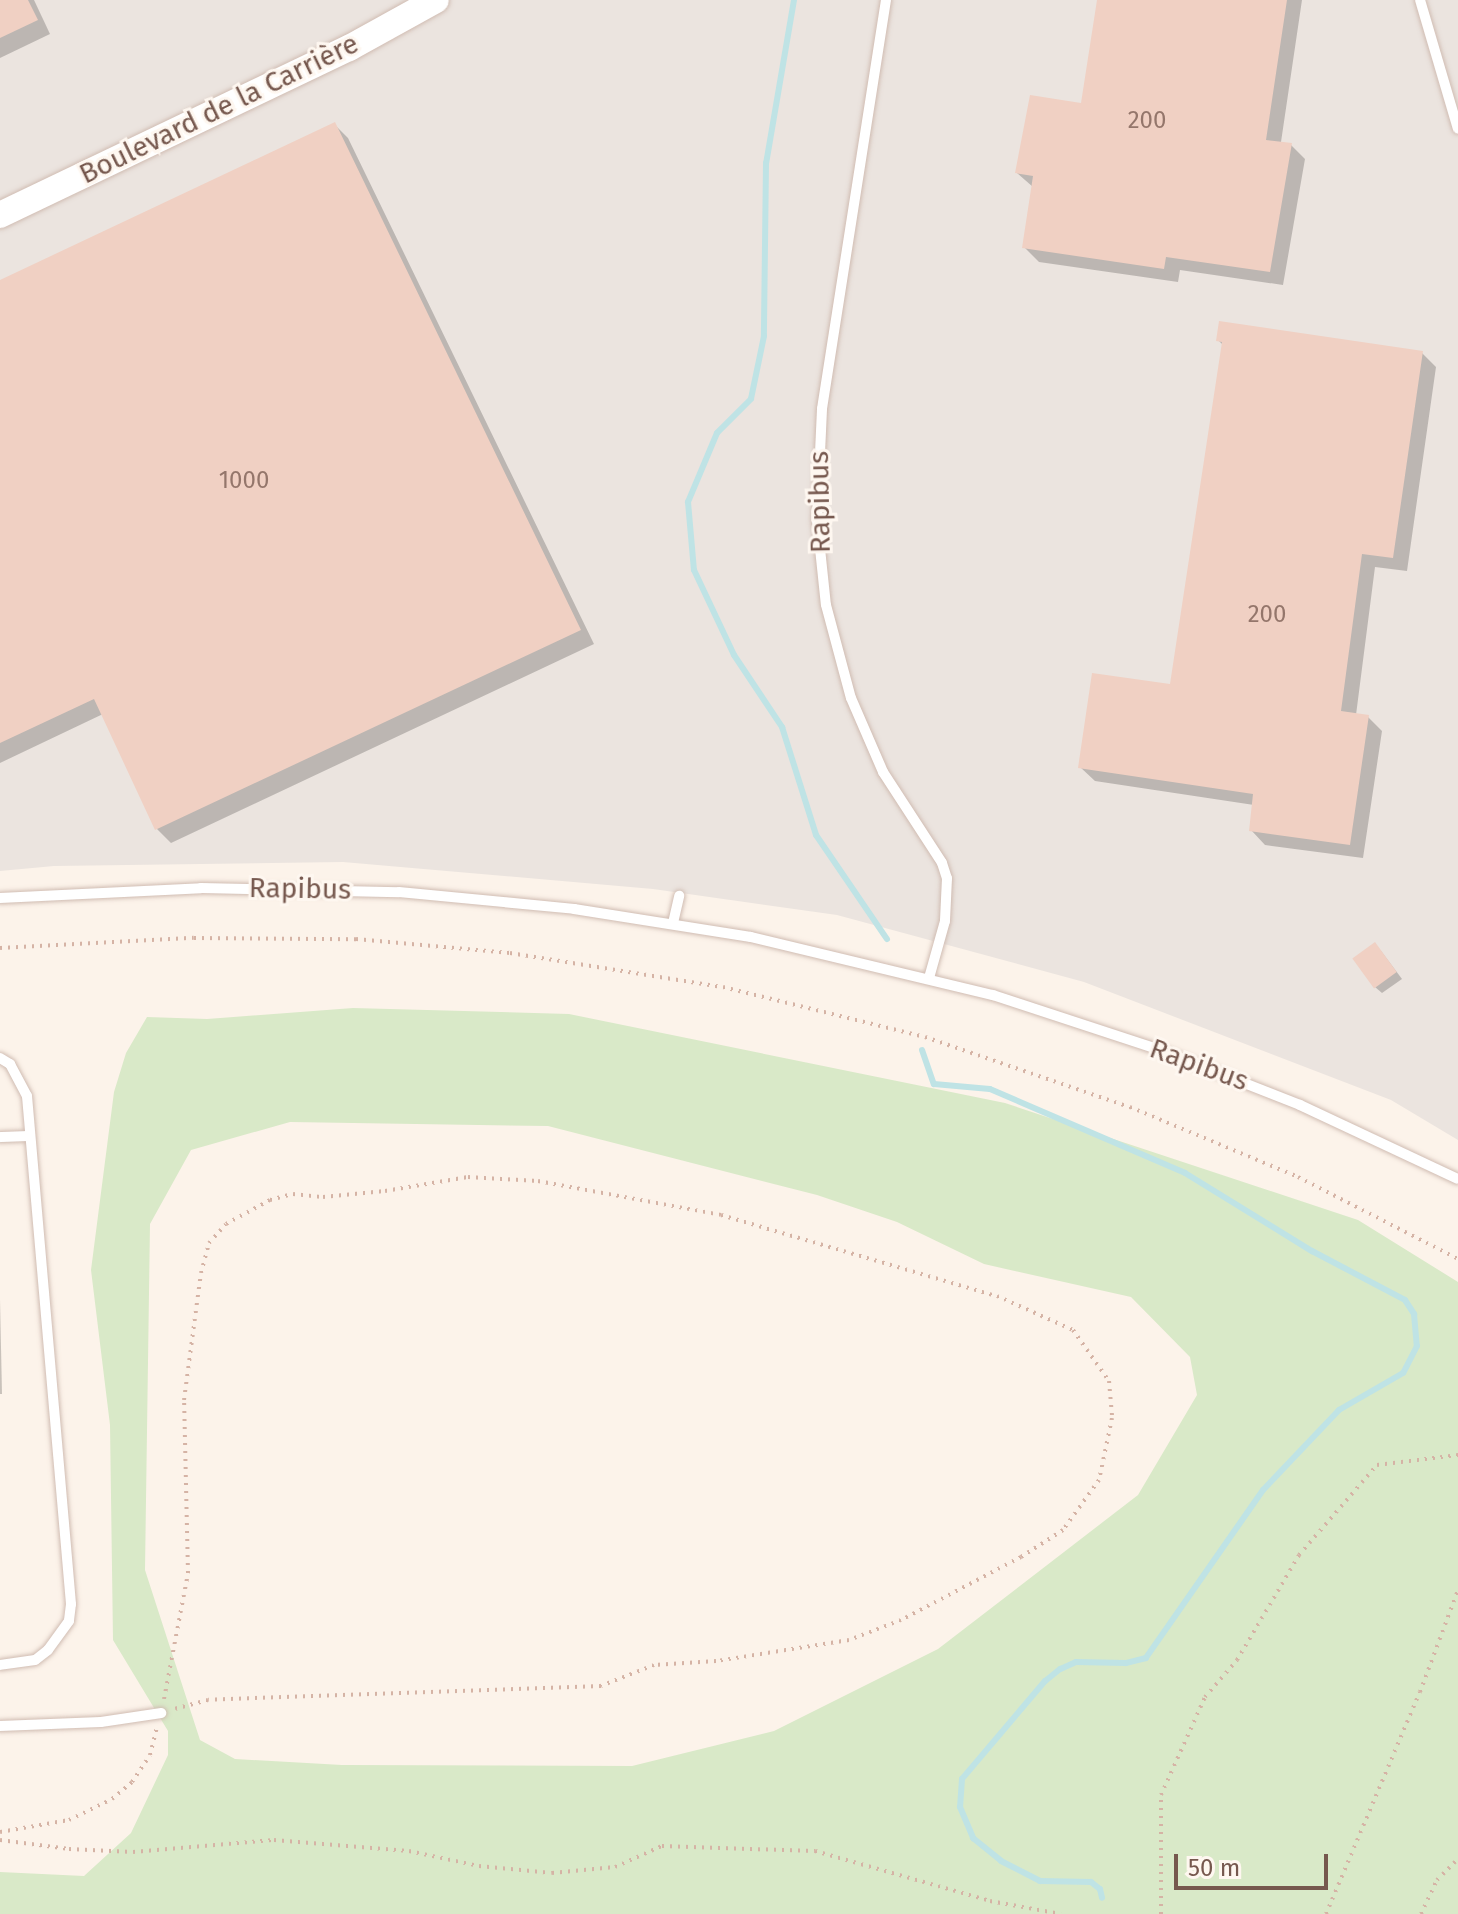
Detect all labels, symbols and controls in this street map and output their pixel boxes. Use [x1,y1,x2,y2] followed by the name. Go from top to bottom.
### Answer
[74,27,364,191] street label: Boulevard de la Carrière
[1128,107,1166,135] house number: 200
[802,451,838,553] street label: Rapibus
[219,467,269,495] house number: 1000
[1248,601,1286,629] house number: 200
[249,871,351,907] street label: Rapibus
[1145,1032,1253,1098] street label: Rapibus
[1178,1838,1332,1888] scale bar
[1188,1854,1240,1882] text: 50 m

